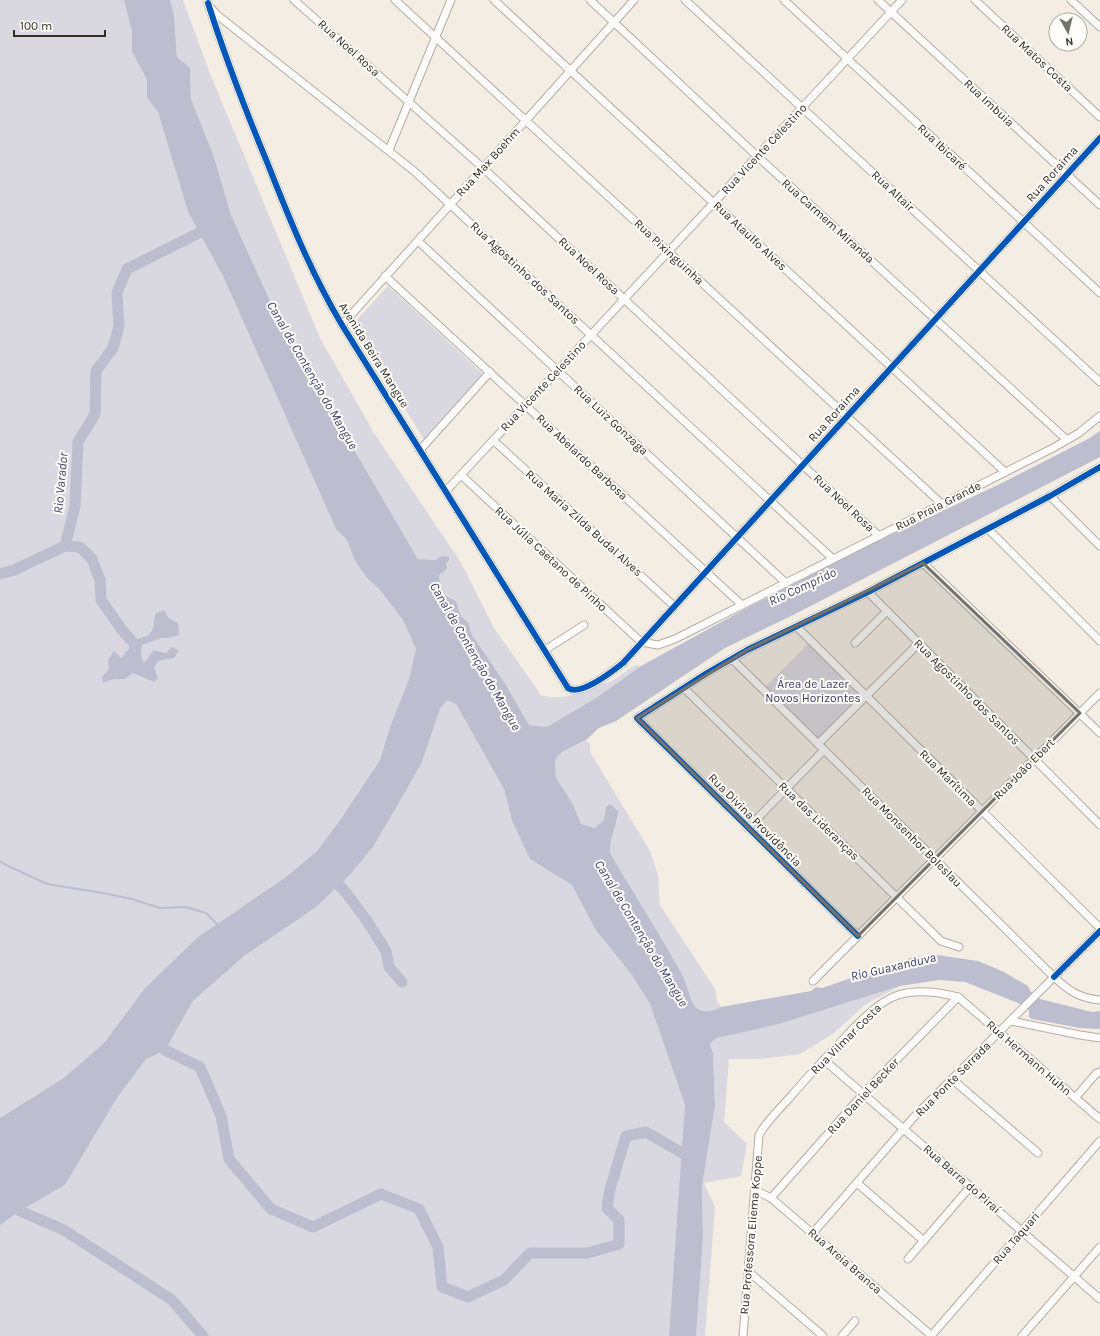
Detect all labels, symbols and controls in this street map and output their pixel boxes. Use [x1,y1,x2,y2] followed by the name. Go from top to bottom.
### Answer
[14,12,105,38] scale bar
[1048,12,1088,52] north arrow
[315,17,383,79] street label: Rua Noel Rosa
[20,19,52,33] text: 100 m
[998,21,1076,95] street label: Rua Matos Costa
[1065,34,1074,48] text: N
[961,76,1017,130] street label: Rua Imbuia
[718,101,810,197] street label: Rua Vicente Celestino
[915,121,969,173] street label: Rua Ibicaré
[453,124,523,200] street label: Rua Max Boehm
[1023,143,1081,205] street label: Rua Roraima
[869,168,918,215] street label: Rua Altair
[779,176,877,266] street label: Rua Carmem Miranda
[710,198,790,274] street label: Rua Ataulfo Alves
[631,216,707,288] street label: Rua Pixinguinha
[468,219,582,327] street label: Rua Agostinho dos Santos
[556,234,622,298] street label: Rua Noel Rosa
[264,299,361,452] water label: Canal de Contenção do Mangue
[336,300,412,410] street label: Avenida Beira Mangue
[497,338,589,434] street label: Rua Vicente Celestino
[571,382,651,458] street label: Rua Luiz Gonzaga
[805,383,863,445] street label: Rua Roraima
[533,411,631,503] street label: Rua Abelardo Barbosa
[50,451,71,514] water label: Rio Varador
[523,467,645,579] street label: Rua Maria Zilda Budal Alves
[811,471,877,535] street label: Rua Noel Rosa
[893,478,983,534] street label: Rua Praia Grande
[492,503,610,615] street label: Rua Júlia Caetano de Pinho
[766,564,839,609] water label: Rio Comprido
[427,580,524,733] water label: Canal de Contenção do Mangue
[911,636,1023,748] street label: Rua Agostinho dos Santos
[765,676,861,705] park label: Área de Lazer Novos Horizontes
[991,735,1058,802] street label: Rua João Ebert
[917,747,979,809] street label: Rua Marítima
[706,771,804,869] street label: Rua Divina Providência
[776,779,862,863] street label: Rua das Lideranças
[859,784,965,890] street label: Rua Monsenhor Boleslau
[592,857,691,1009] water label: Canal de Contenção do Mangue
[849,949,938,984] water label: Rio Guaxanduva
[808,1001,884,1077] street label: Rua Vilmar Costa
[984,1017,1074,1099] street label: Rua Hermann Huhn
[913,1039,993,1119] street label: Rua Ponte Serrada
[824,1055,902,1137] street label: Rua Daniel Becker
[921,1142,1004,1217] street label: Rua Barra do Piraí
[737,1155,765,1315] street label: Rua Professora Eliema Koppe
[990,1209,1042,1267] street label: Rua Taquari
[805,1225,885,1297] street label: Rua Areia Branca

